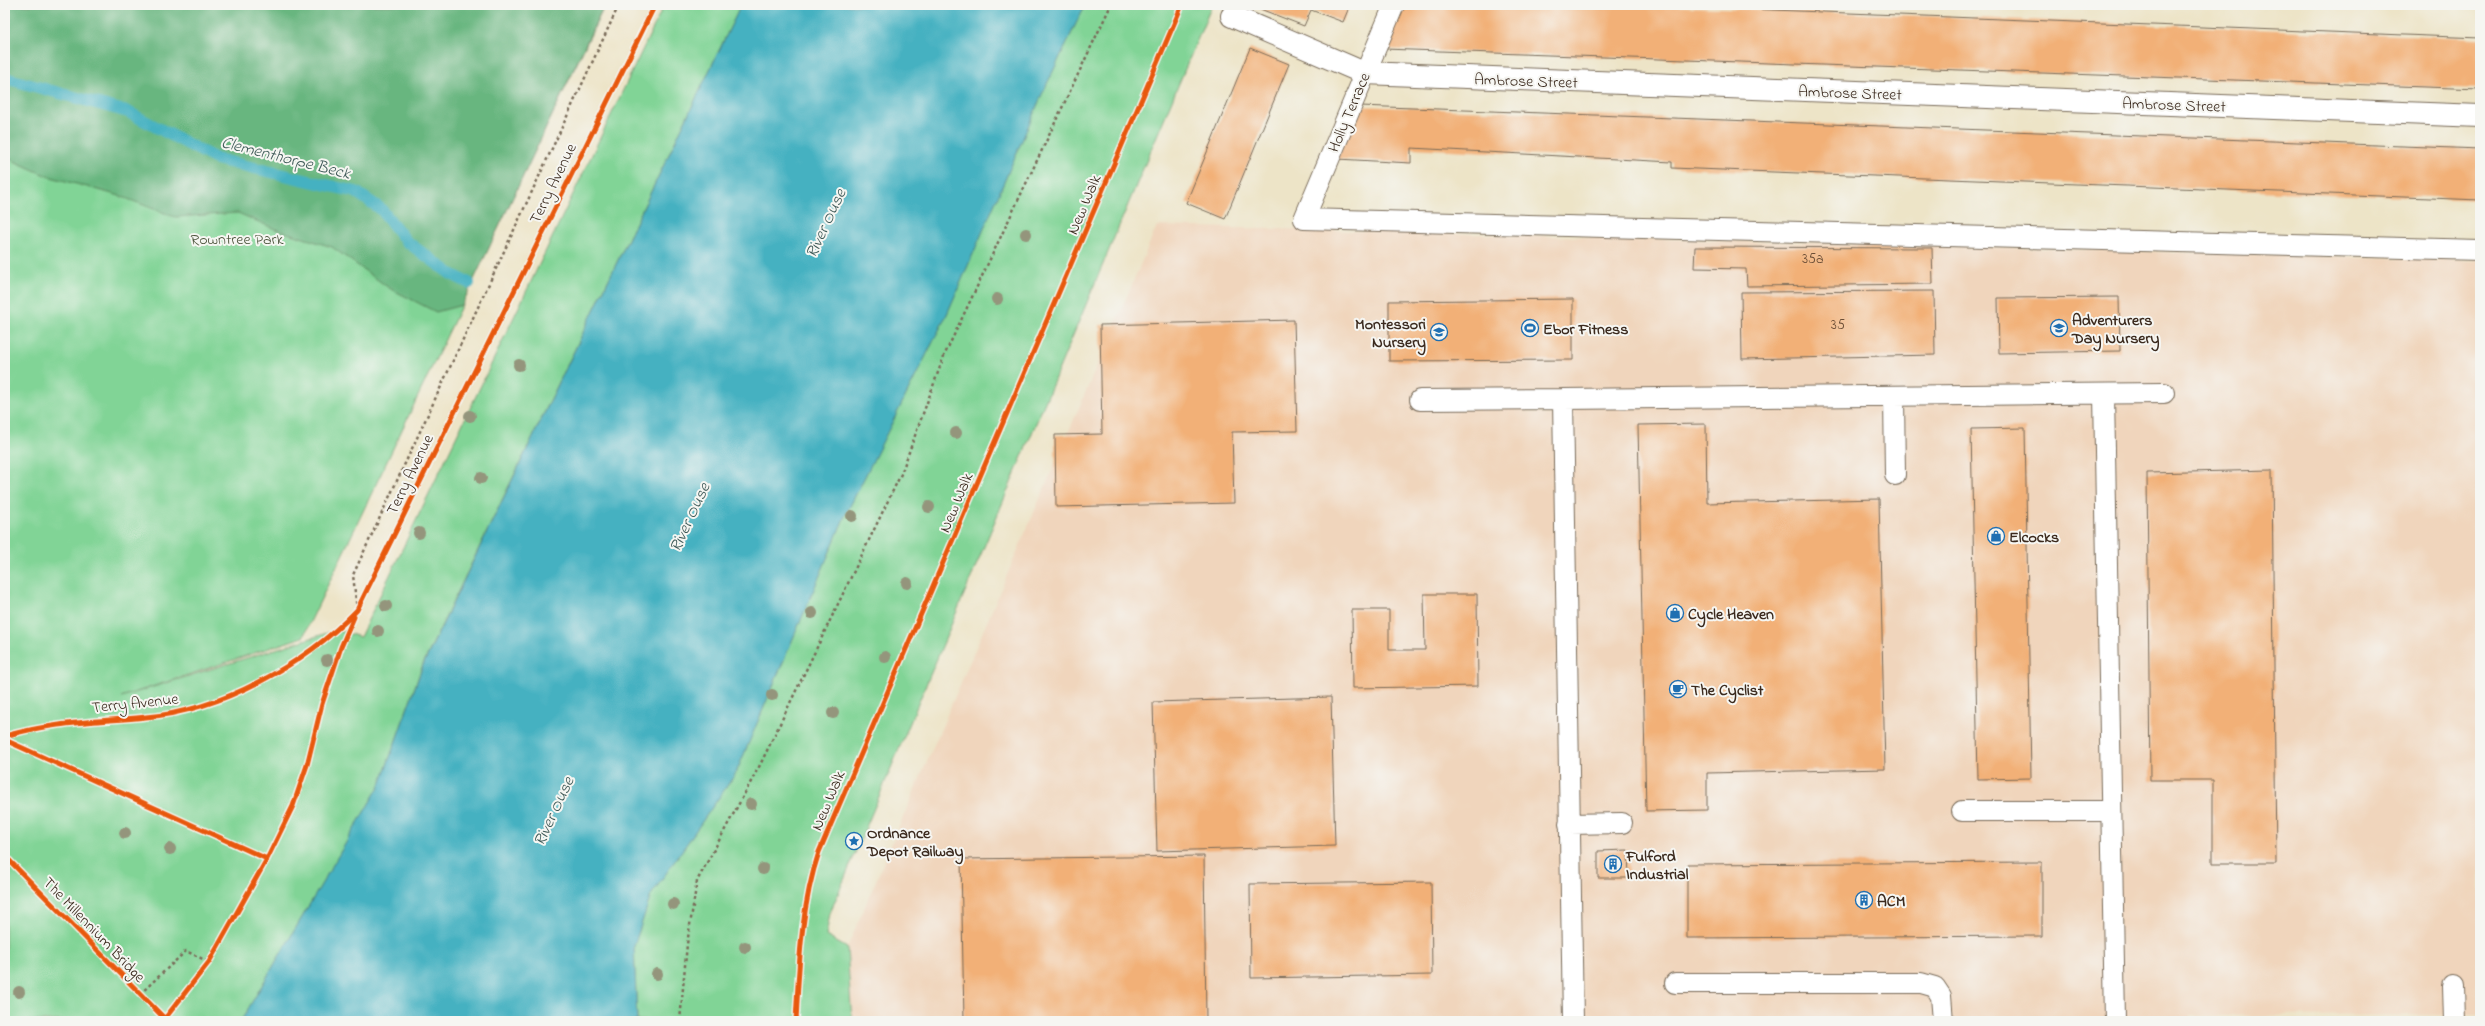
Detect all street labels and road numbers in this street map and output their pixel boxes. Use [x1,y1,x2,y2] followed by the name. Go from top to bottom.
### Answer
[1322,68,1378,156] street label: Holly Terrace
[1474,68,1579,96] street label: Ambrose Street
[1798,80,1903,108] street label: Ambrose Street
[2122,92,2227,120] street label: Ambrose Street
[524,139,584,228] street label: Terry Avenue
[1061,170,1109,239] street label: New Walk
[381,430,441,519] street label: Terry Avenue
[933,468,981,537] street label: New Walk
[91,687,181,720] street label: Terry Avenue
[805,766,853,835] street label: New Walk
[37,872,151,989] street label: The Millennium Bridge

